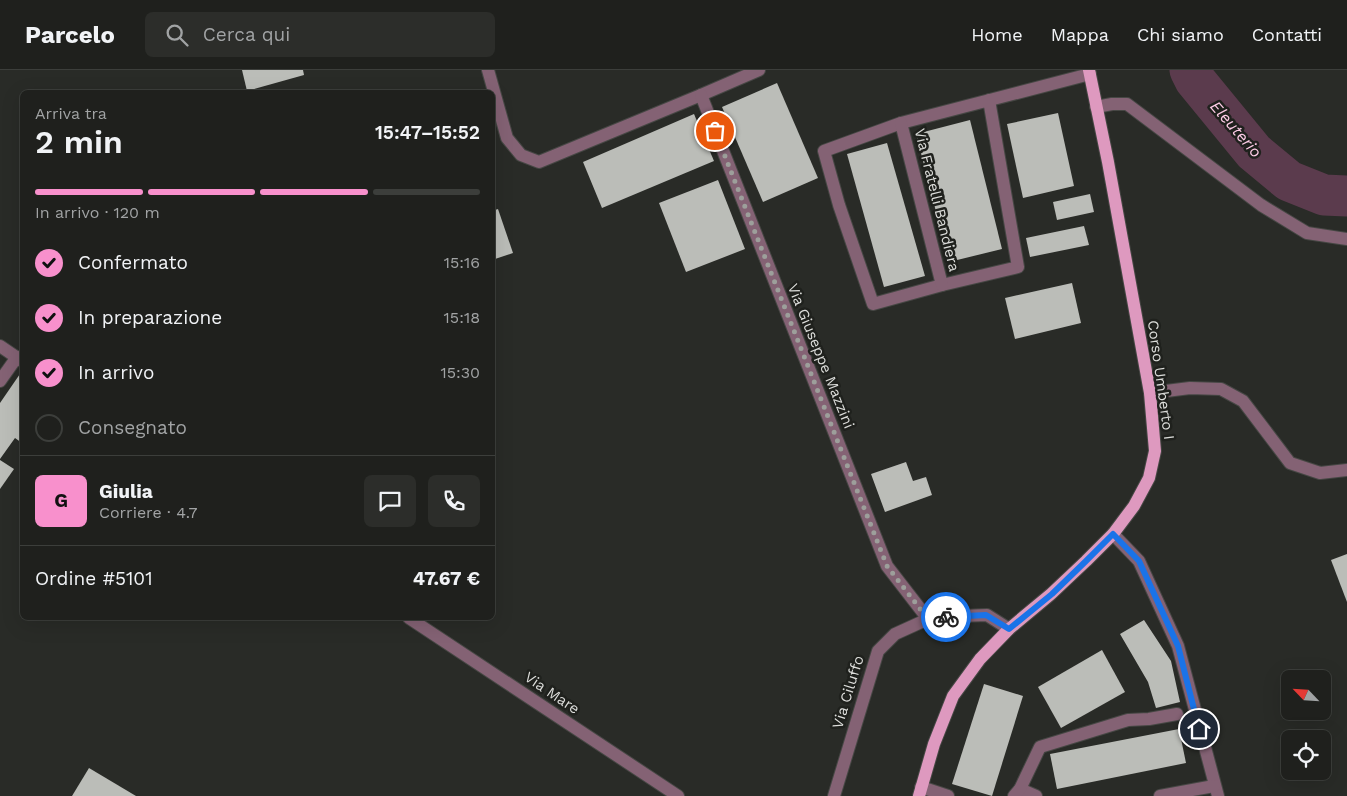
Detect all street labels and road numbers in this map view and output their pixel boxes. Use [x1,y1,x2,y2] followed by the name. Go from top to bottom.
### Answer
[911,127,964,274] street label: Via Fratelli Bandiera
[784,281,858,431] street label: Via Giuseppe Mazzini
[1144,319,1178,441] street label: Corso Umberto I
[828,653,868,731] street label: Via Ciluffo
[521,668,583,718] street label: Via Mare

